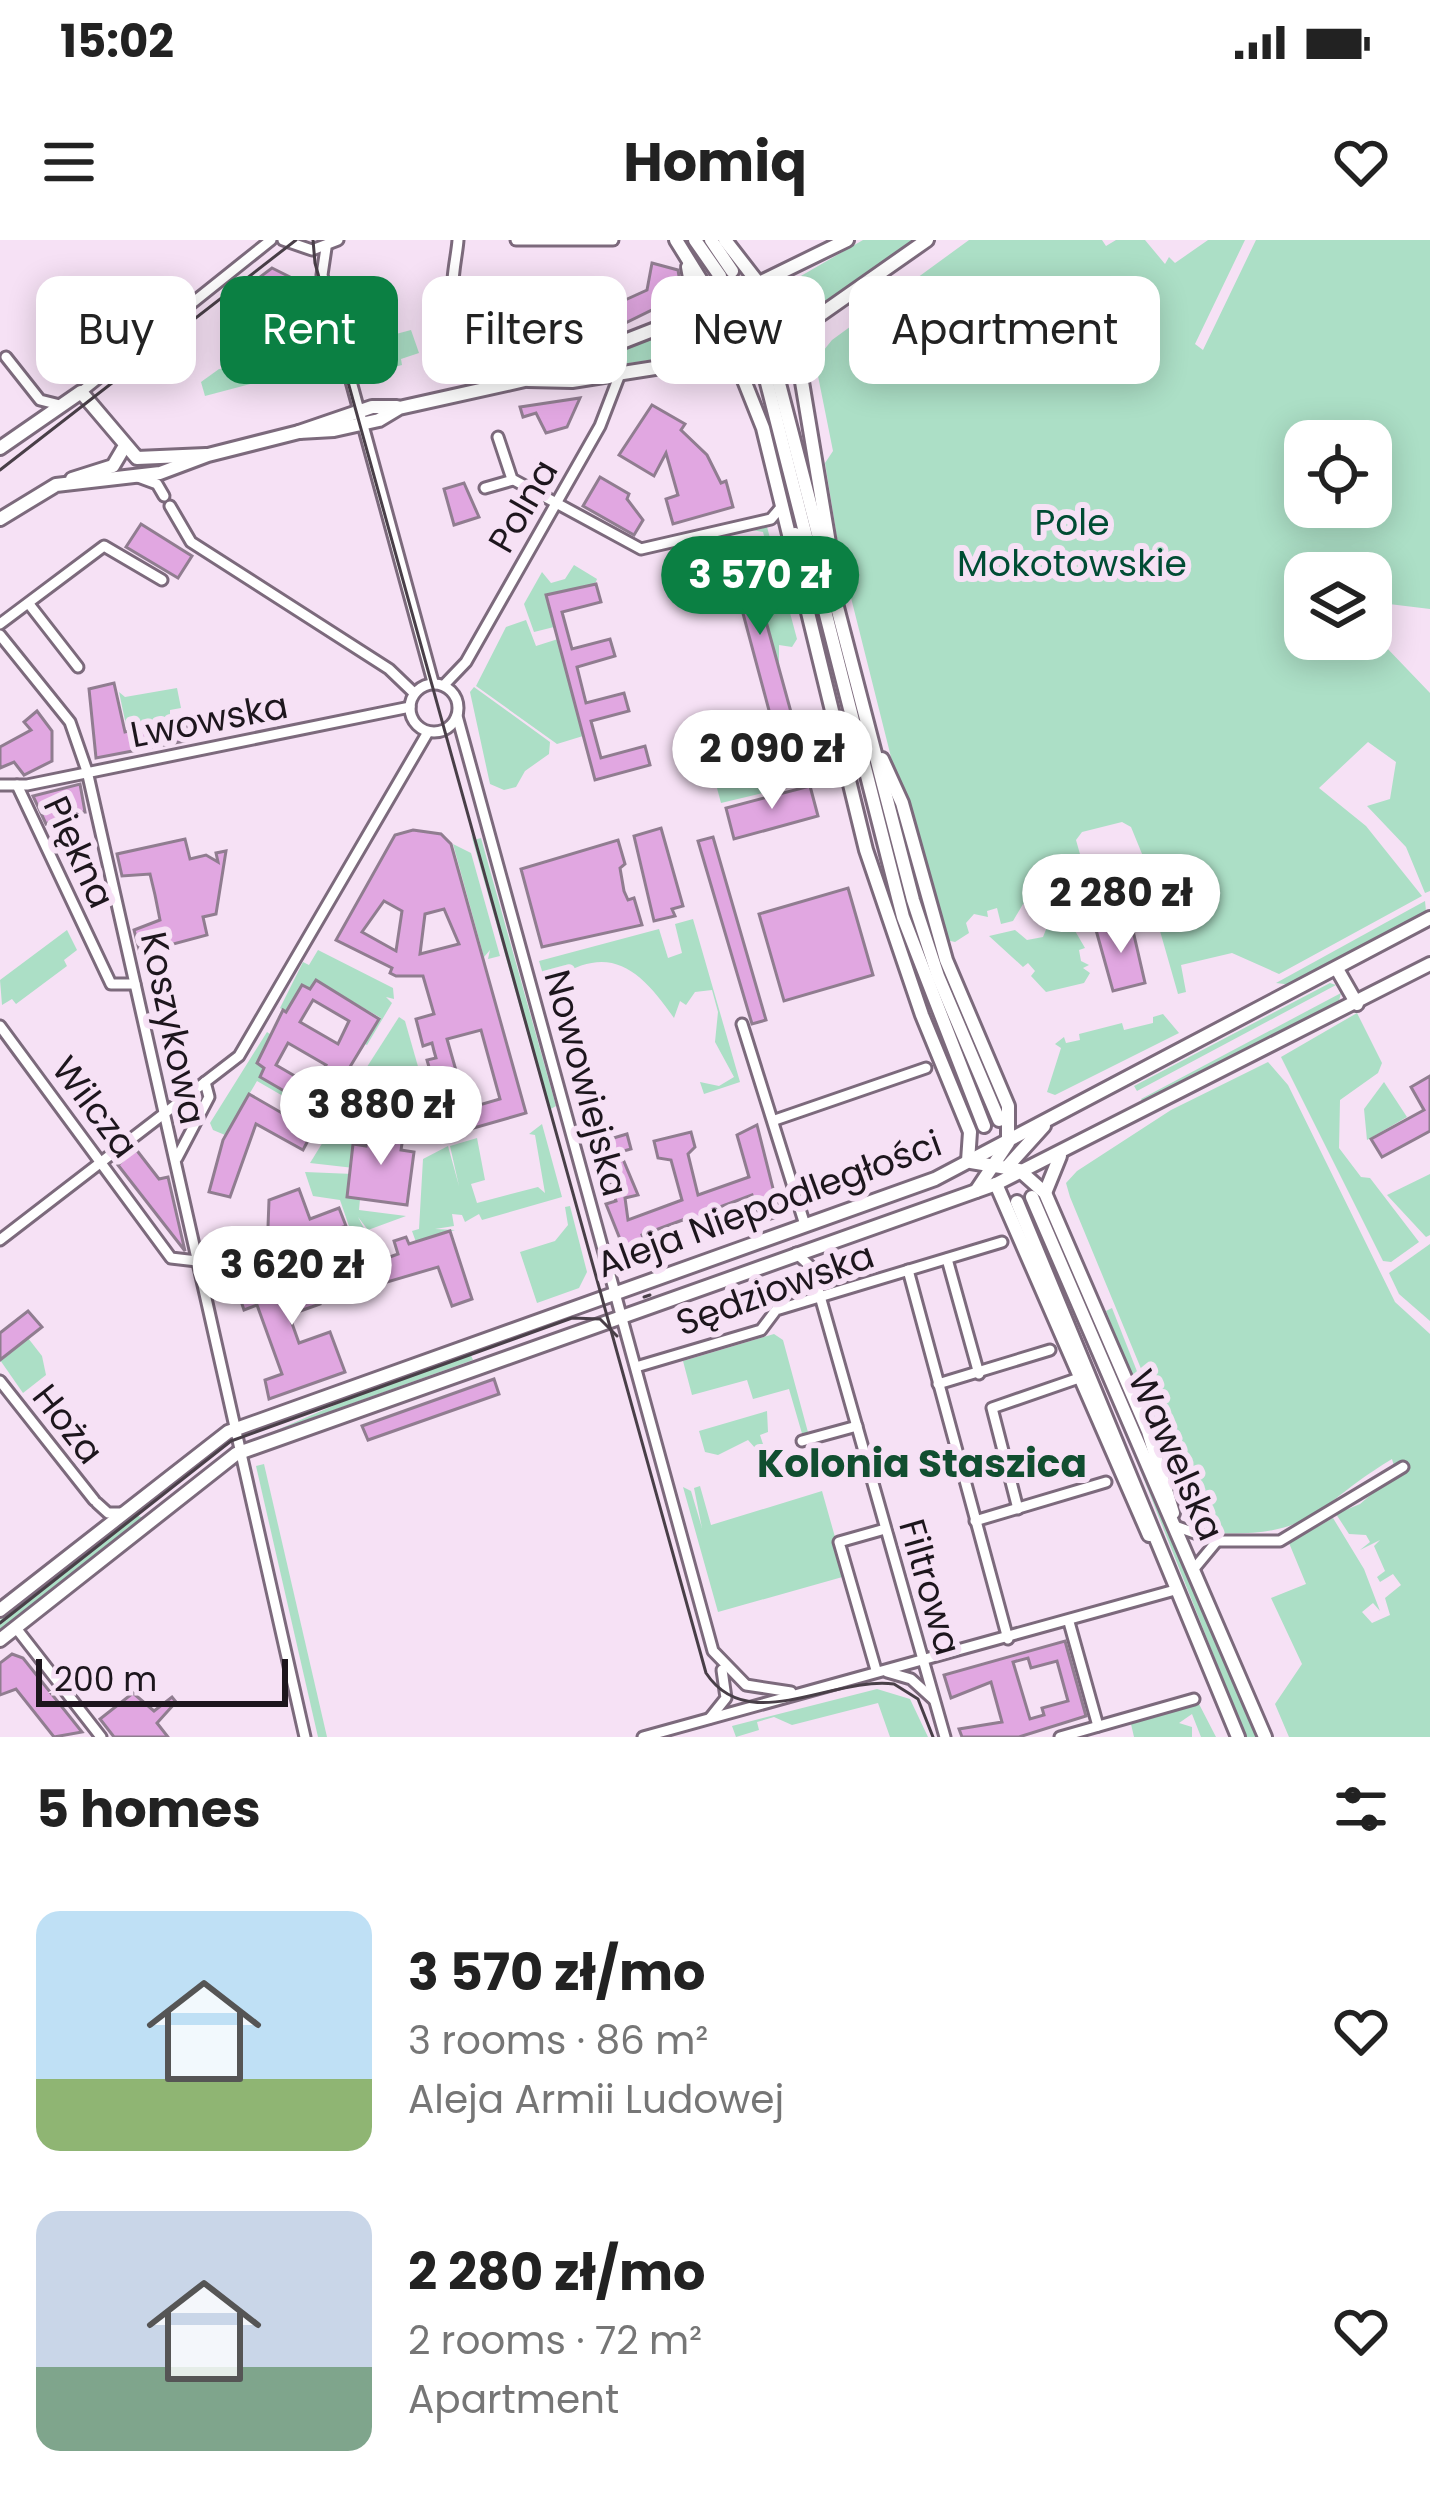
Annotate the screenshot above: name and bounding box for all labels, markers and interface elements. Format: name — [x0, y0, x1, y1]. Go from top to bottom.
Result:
text: 15:02 — [60, 10, 174, 73]
text: Homiq — [623, 124, 807, 200]
icon: menu — [36, 129, 102, 195]
icon: heart — [1328, 129, 1394, 195]
chip: Buy — [36, 276, 196, 384]
chip: Rent — [220, 276, 398, 384]
chip: Filters — [422, 276, 627, 384]
chip: New — [651, 276, 825, 384]
chip: Apartment — [849, 276, 1160, 384]
map controls — [1284, 420, 1392, 660]
button: locate — [1284, 420, 1392, 528]
street label: Polna — [476, 450, 570, 562]
park label: Pole Mokotowskie — [957, 497, 1187, 589]
pin: 3 570 zł — [636, 536, 884, 638]
text: 3 570 zł — [688, 547, 832, 602]
button: layers — [1284, 552, 1392, 660]
street label: Lwowska — [126, 680, 292, 760]
pin: 2 090 zł — [648, 710, 896, 812]
text: 2 090 zł — [699, 721, 845, 776]
street label: Piękna — [31, 788, 127, 916]
pin: 2 280 zł — [997, 854, 1245, 956]
text: 2 280 zł — [1049, 865, 1193, 920]
street label: Koszykowa — [128, 927, 218, 1129]
street label: Nowowiejska — [531, 964, 641, 1202]
street label: Wilcza — [40, 1046, 150, 1168]
pin: 3 880 zł — [257, 1066, 505, 1168]
text: 3 880 zł — [307, 1077, 455, 1132]
street label: Aleja Niepodległości — [589, 1118, 949, 1290]
pin: 3 620 zł — [168, 1226, 416, 1328]
street label: Sędziowska — [669, 1230, 881, 1348]
text: 3 620 zł — [220, 1237, 364, 1292]
street label: Wawelska — [1116, 1362, 1236, 1548]
street label: Hoża — [21, 1373, 115, 1475]
district label: Kolonia Staszica — [757, 1436, 1087, 1491]
street label: Filtrowa — [886, 1513, 974, 1661]
scale bar — [36, 1653, 288, 1706]
text: 200 m — [54, 1656, 157, 1703]
text: 5 homes — [36, 1773, 261, 1845]
icon: filters — [1328, 1776, 1394, 1842]
text: 3 570 zł/mo — [408, 1936, 705, 2008]
icon: home — [132, 1959, 276, 2103]
icon: heart — [1328, 1998, 1394, 2064]
text: 3 rooms · 86 m² — [408, 2013, 708, 2068]
text: Aleja Armii Ludowej — [408, 2072, 784, 2127]
text: 2 280 zł/mo — [408, 2236, 705, 2308]
icon: home — [132, 2259, 276, 2403]
icon: heart — [1328, 2298, 1394, 2364]
text: 2 rooms · 72 m² — [408, 2313, 702, 2368]
text: Apartment — [408, 2372, 619, 2427]

